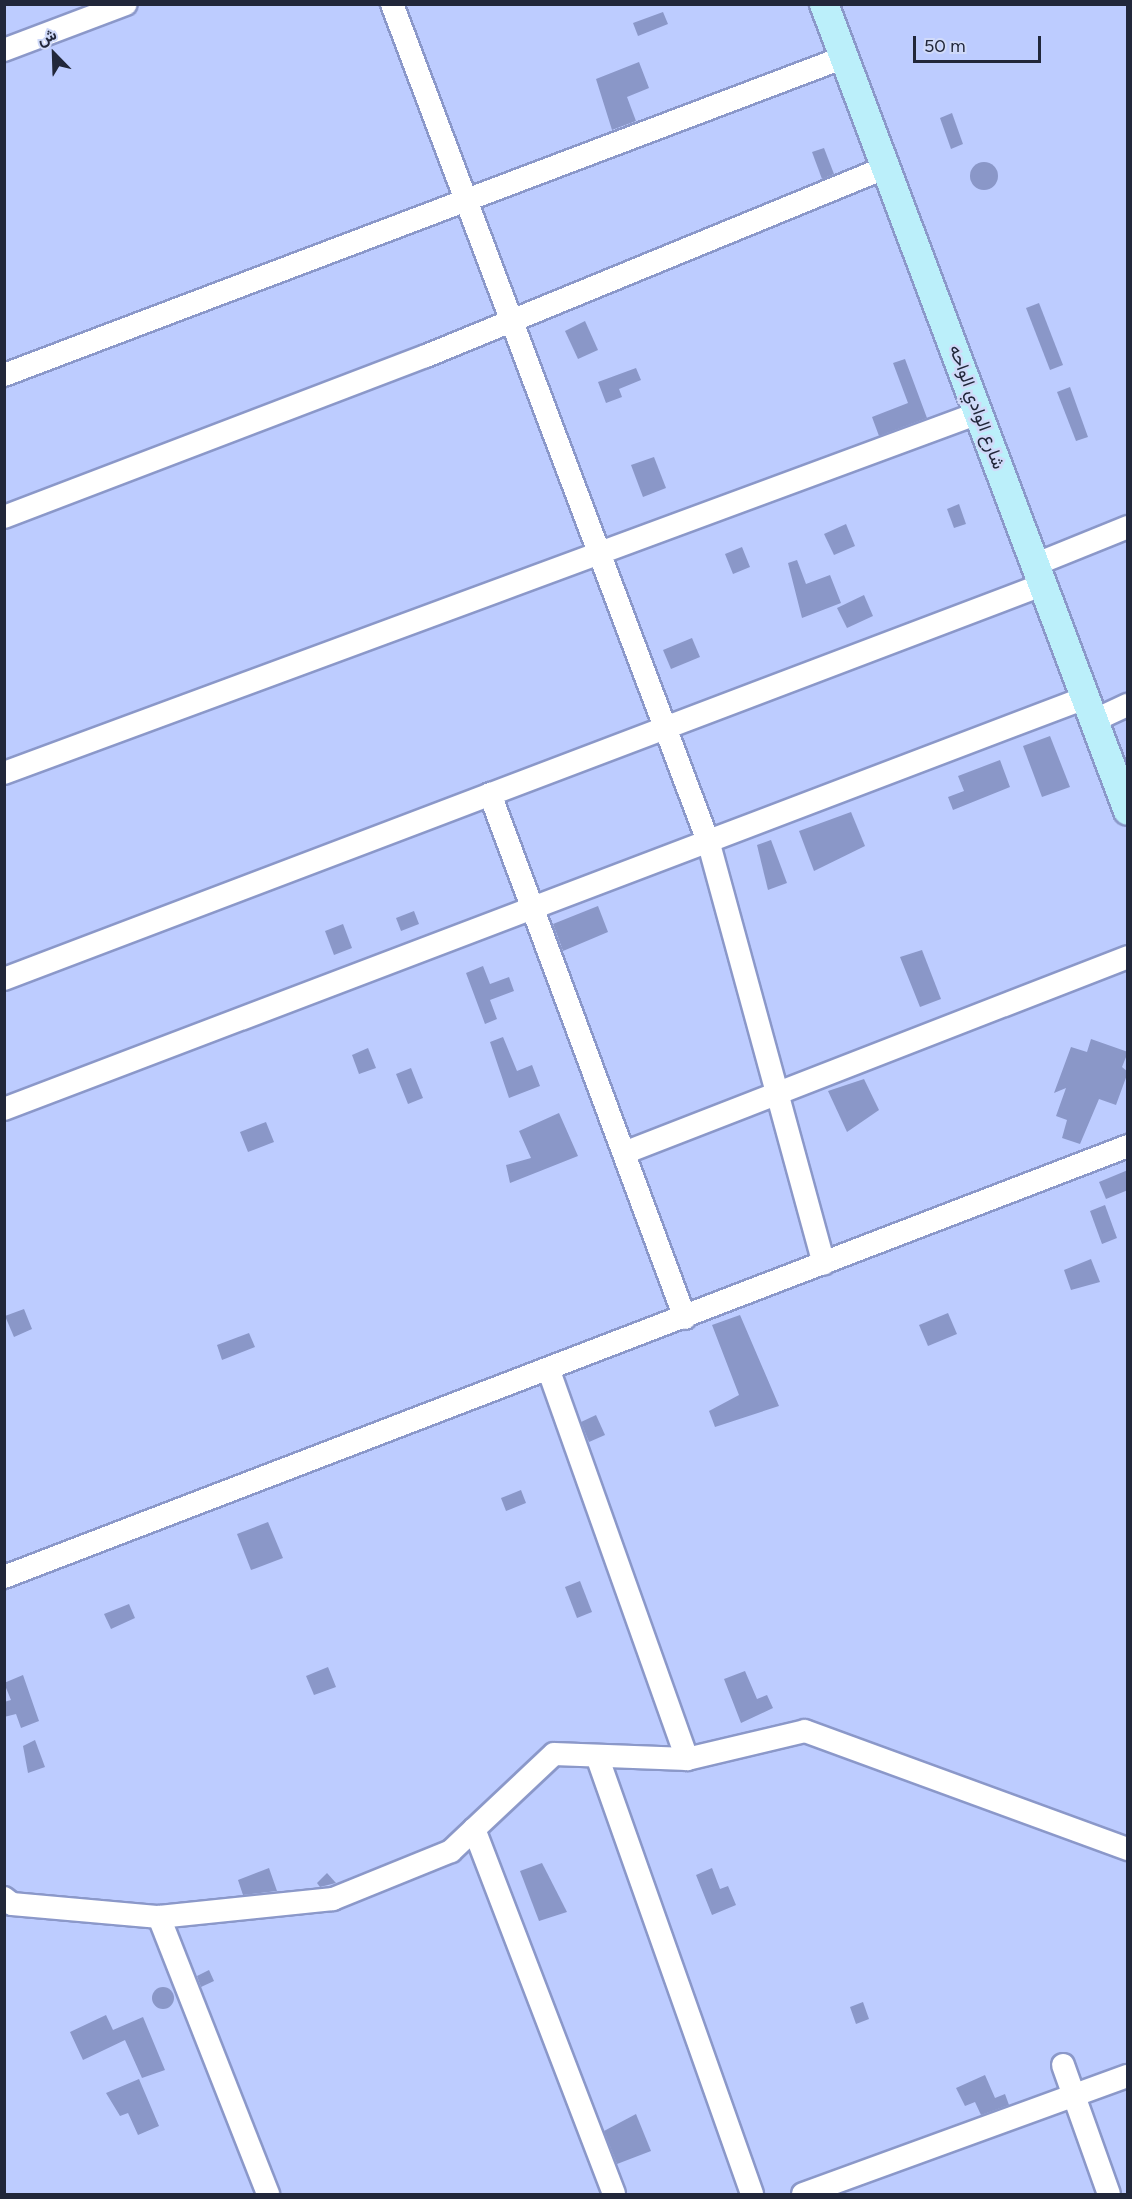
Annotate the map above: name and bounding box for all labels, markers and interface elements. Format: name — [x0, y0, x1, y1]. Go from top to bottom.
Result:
north arrow — [24, 24, 84, 84]
text: ش — [34, 24, 59, 49]
scale bar — [916, 24, 1044, 62]
text: 50 m — [924, 35, 966, 57]
street label: شارع الوادي الواحه — [944, 342, 1010, 472]

